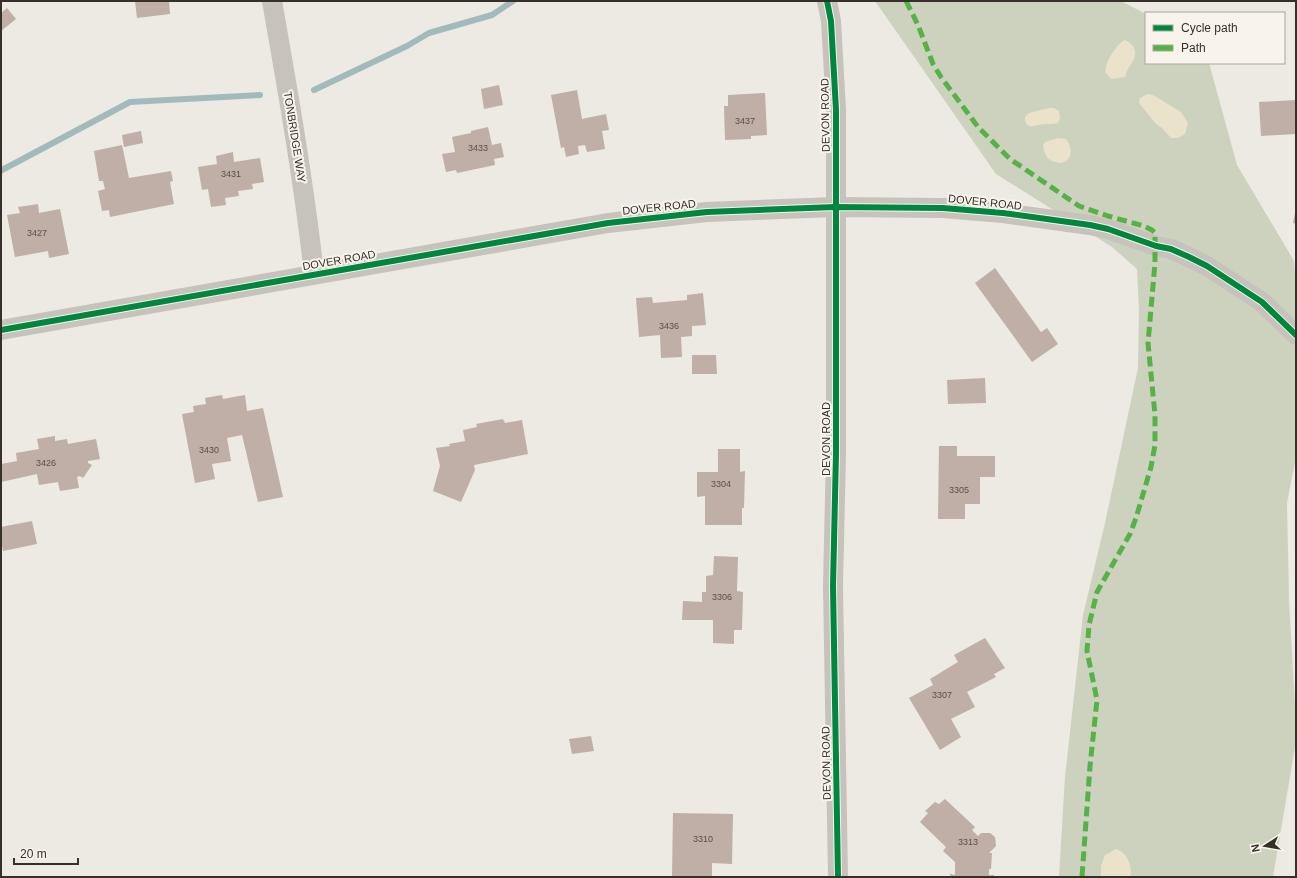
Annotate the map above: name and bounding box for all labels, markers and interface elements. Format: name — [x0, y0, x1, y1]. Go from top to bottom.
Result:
legend — [1145, 12, 1285, 64]
text: Cycle path — [1181, 21, 1238, 35]
text: Path — [1181, 41, 1206, 55]
street label: DEVON ROAD — [818, 78, 832, 152]
street label: TONBRIDGE WAY — [282, 91, 308, 184]
house number: 3437 — [735, 116, 755, 126]
house number: 3433 — [468, 143, 488, 153]
house number: 3431 — [221, 169, 241, 179]
street label: DOVER ROAD — [948, 192, 1022, 212]
street label: DOVER ROAD — [622, 197, 696, 217]
house number: 3427 — [27, 228, 47, 238]
street label: DOVER ROAD — [302, 248, 377, 272]
house number: 3436 — [659, 321, 679, 331]
street label: DEVON ROAD — [820, 402, 832, 476]
house number: 3430 — [199, 445, 219, 455]
house number: 3426 — [36, 458, 56, 468]
house number: 3304 — [711, 479, 731, 489]
house number: 3305 — [949, 485, 969, 495]
house number: 3306 — [712, 592, 732, 602]
house number: 3307 — [932, 690, 952, 700]
street label: DEVON ROAD — [819, 726, 833, 800]
north arrow — [1245, 826, 1285, 866]
house number: 3310 — [693, 834, 713, 844]
house number: 3313 — [958, 837, 978, 847]
scale bar — [14, 840, 78, 866]
text: N — [1249, 843, 1262, 853]
text: 20 m — [20, 847, 47, 861]

